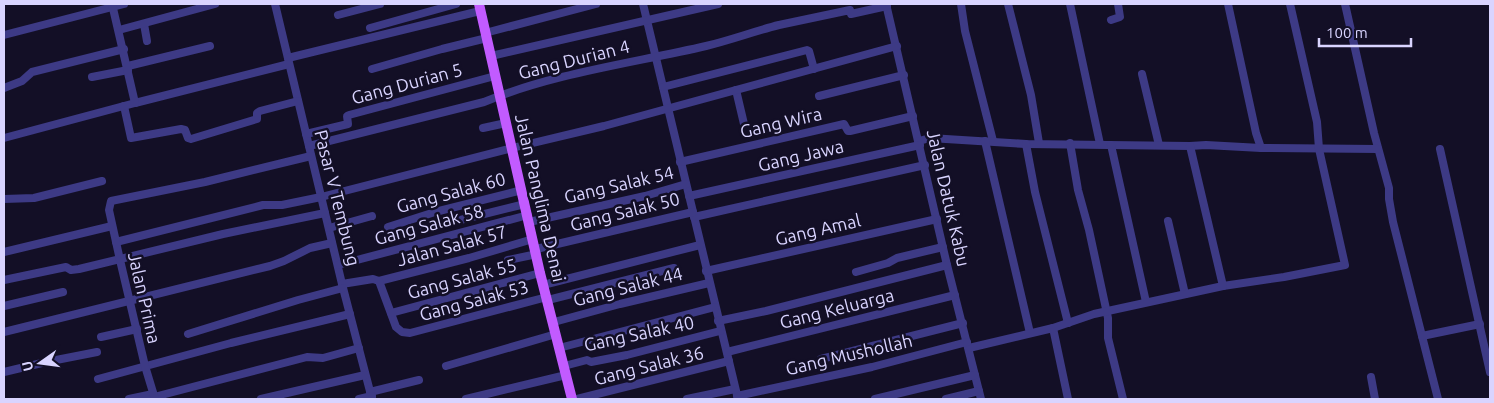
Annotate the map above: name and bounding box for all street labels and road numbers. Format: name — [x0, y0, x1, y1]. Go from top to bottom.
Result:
street label: Gang Durian 4 — [516, 36, 631, 83]
street label: Gang Durian 5 — [349, 59, 464, 107]
street label: Gang Wira — [738, 103, 824, 141]
street label: Jalan Panglima Denai — [512, 112, 570, 284]
street label: Jalan Datuk Kabu — [923, 127, 974, 268]
street label: Pasar V Tembung — [311, 128, 365, 268]
street label: Gang Jawa — [756, 135, 846, 175]
street label: Gang Salak 54 — [562, 162, 676, 206]
street label: Gang Salak 60 — [394, 168, 508, 216]
street label: Gang Salak 50 — [568, 188, 682, 234]
street label: Gang Salak 58 — [372, 200, 486, 248]
street label: Gang Amal — [773, 209, 863, 249]
street label: Jalan Salak 57 — [395, 221, 509, 269]
street label: Jalan Prima — [125, 250, 165, 345]
street label: Gang Salak 55 — [405, 254, 519, 302]
street label: Gang Salak 44 — [571, 263, 685, 309]
street label: Gang Salak 53 — [417, 276, 531, 324]
street label: Gang Keluarga — [777, 284, 896, 332]
street label: Gang Salak 40 — [582, 312, 696, 354]
street label: Gang Mushollah — [783, 330, 914, 378]
street label: Gang Salak 36 — [592, 342, 706, 388]

